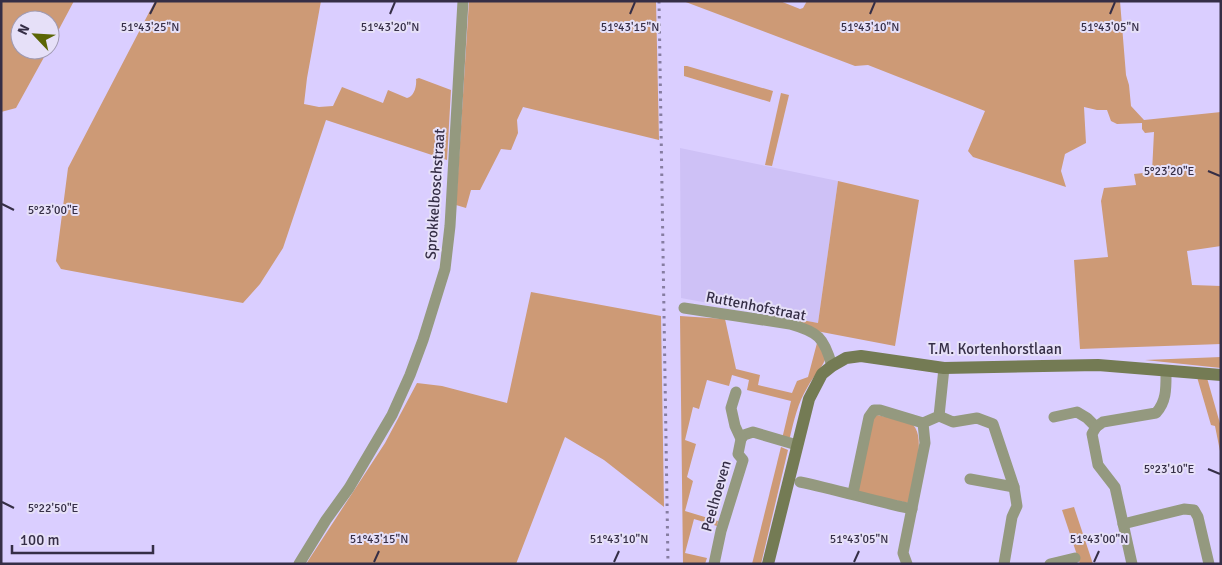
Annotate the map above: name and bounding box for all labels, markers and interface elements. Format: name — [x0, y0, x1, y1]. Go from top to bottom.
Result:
north arrow — [10, 10, 60, 60]
text: 51°43'25"N — [121, 20, 179, 35]
text: 51°43'20"N — [361, 20, 419, 35]
text: 51°43'15"N — [601, 20, 659, 35]
text: 51°43'10"N — [841, 20, 899, 35]
text: 51°43'05"N — [1081, 20, 1139, 35]
text: N — [14, 22, 33, 38]
street label: Sprokkelboschstraat — [421, 128, 449, 260]
text: 5°23'20"E — [1144, 164, 1195, 179]
text: 5°23'00"E — [28, 203, 79, 218]
street label: Ruttenhofstraat — [705, 287, 807, 325]
street label: T.M. Kortenhorstlaan — [928, 340, 1062, 358]
street label: Peelhoeven — [697, 458, 735, 534]
text: 5°23'10"E — [1144, 462, 1195, 477]
text: 5°22'50"E — [28, 501, 79, 516]
scale bar — [12, 522, 154, 554]
text: 100 m — [20, 531, 60, 549]
text: 51°43'15"N — [350, 532, 408, 547]
text: 51°43'10"N — [590, 532, 648, 547]
text: 51°43'05"N — [830, 532, 888, 547]
text: 51°43'00"N — [1070, 532, 1128, 547]

